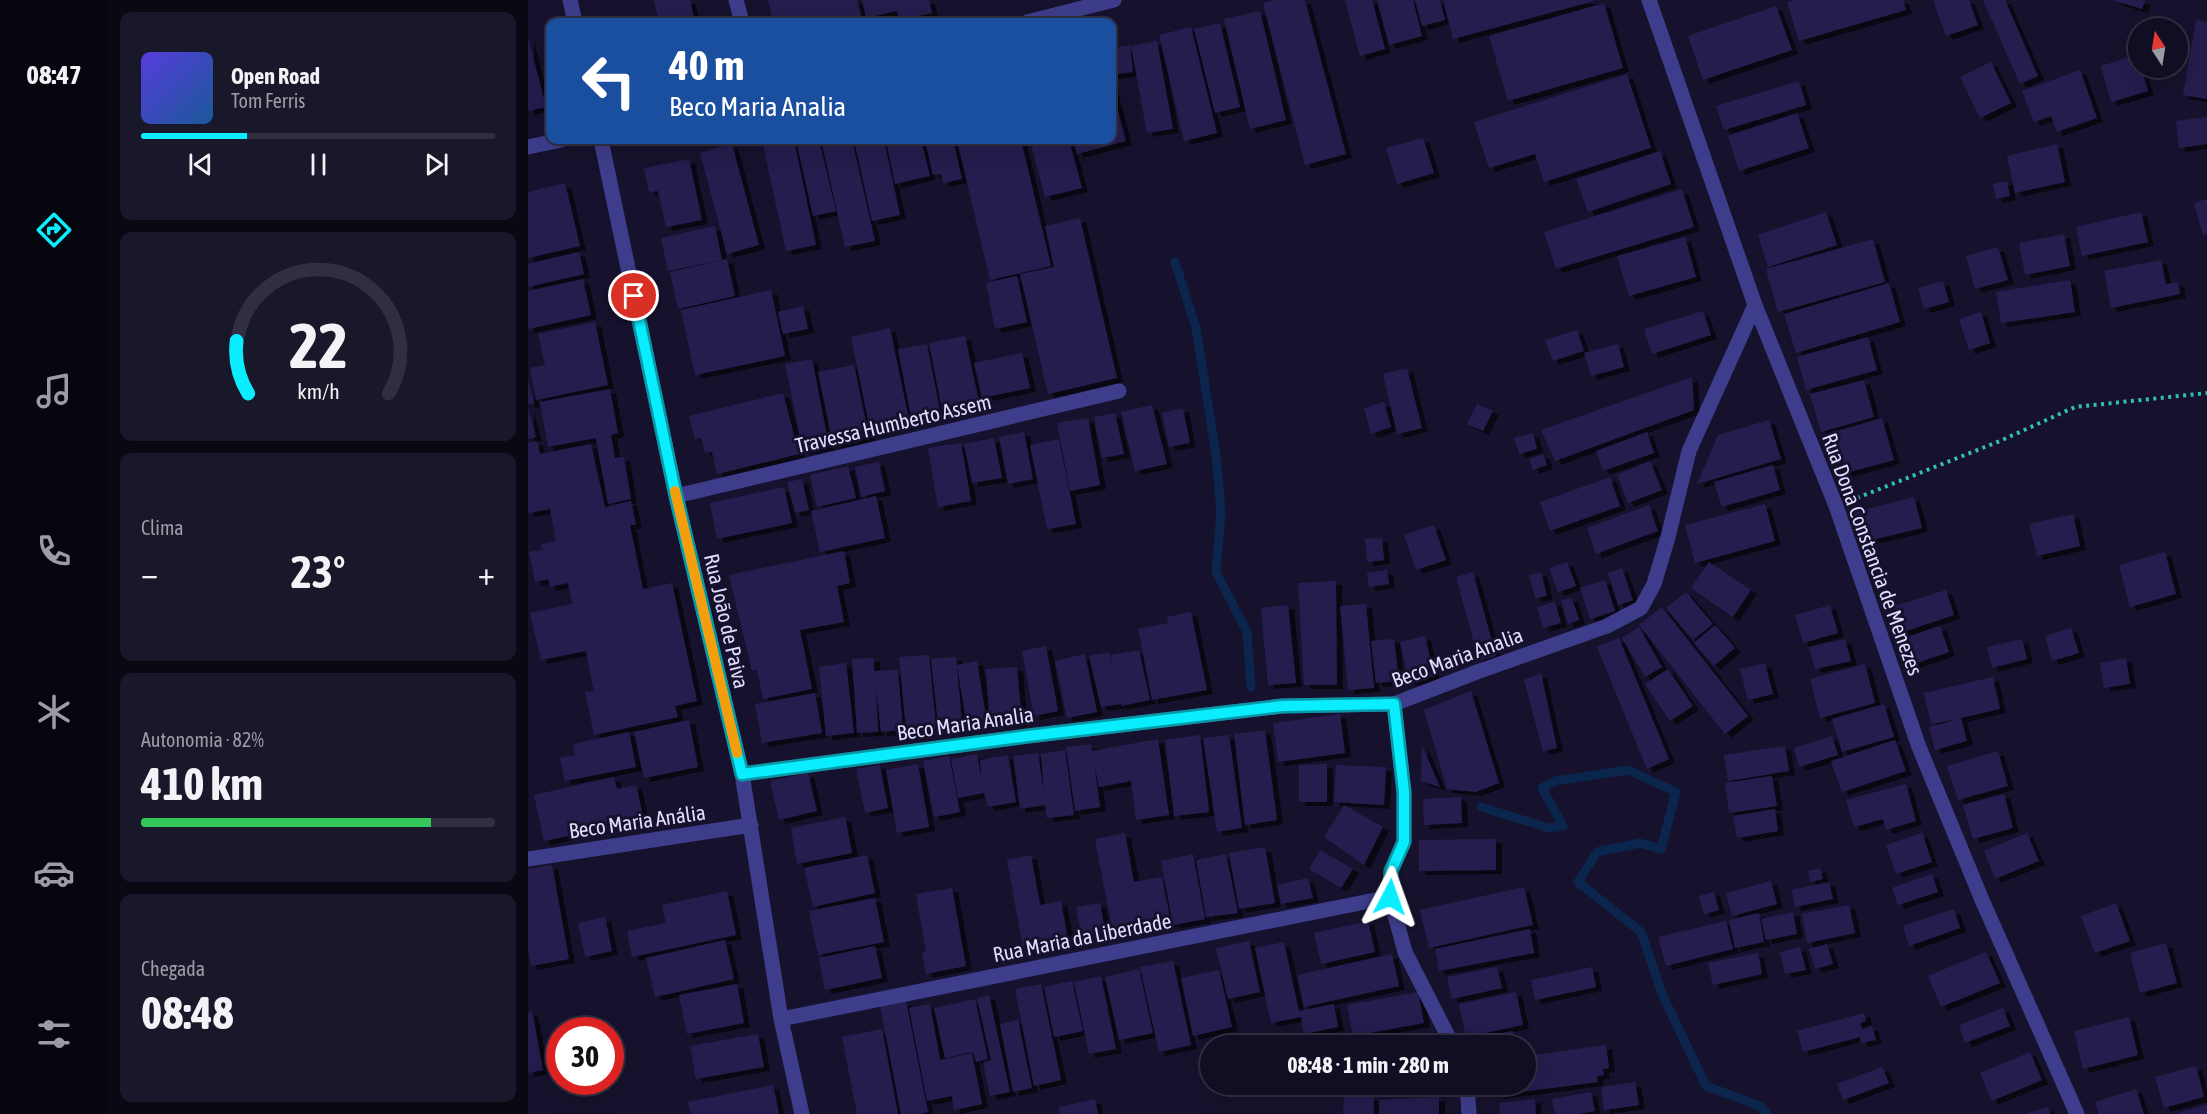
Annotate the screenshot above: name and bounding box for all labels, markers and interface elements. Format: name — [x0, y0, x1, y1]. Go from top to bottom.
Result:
north arrow — [2128, 18, 2188, 78]
map controls — [2128, 18, 2188, 78]
text: 40 m — [669, 41, 744, 89]
icon: left — [570, 42, 648, 120]
text: 08:47 — [26, 59, 82, 90]
text: Open Road — [231, 63, 320, 89]
text: Tom Ferris — [231, 89, 305, 112]
text: Beco Maria Analia — [669, 91, 846, 122]
icon: previous — [184, 148, 217, 181]
icon: pause — [302, 148, 335, 181]
icon: next — [420, 148, 453, 181]
icon: directions — [33, 209, 75, 251]
pin — [608, 270, 659, 321]
icon: arrive — [617, 279, 650, 312]
text: 22 — [289, 310, 347, 381]
icon: music — [33, 370, 75, 412]
text: km/h — [297, 379, 339, 404]
street label: Travessa Humberto Assem — [793, 389, 993, 457]
street label: Rua Dona Constancia de Menezes — [1818, 430, 1928, 678]
text: Clima — [141, 516, 184, 539]
icon: phone — [33, 530, 75, 572]
text: 23° — [291, 546, 345, 598]
street label: Rua João de Paiva — [700, 551, 754, 691]
text: − — [141, 554, 158, 592]
text: + — [478, 554, 495, 592]
street label: Beco Maria Analia — [1388, 622, 1526, 692]
icon: climate — [33, 691, 75, 733]
street label: Beco Maria Analia — [895, 702, 1035, 744]
text: Autonomia · 82% — [141, 728, 264, 751]
text: 410 km — [141, 758, 263, 810]
street label: Beco Maria Anália — [567, 800, 707, 842]
icon: car — [33, 852, 75, 894]
position arrow — [1358, 865, 1422, 929]
street label: Rua Maria da Liberdade — [991, 908, 1173, 966]
text: Chegada — [141, 957, 205, 980]
text: 08:48 — [141, 987, 234, 1039]
icon: filters — [33, 1013, 75, 1055]
speed limit sign: 30 — [546, 1017, 624, 1095]
text: 08:48 · 1 min · 280 m — [1287, 1052, 1449, 1078]

